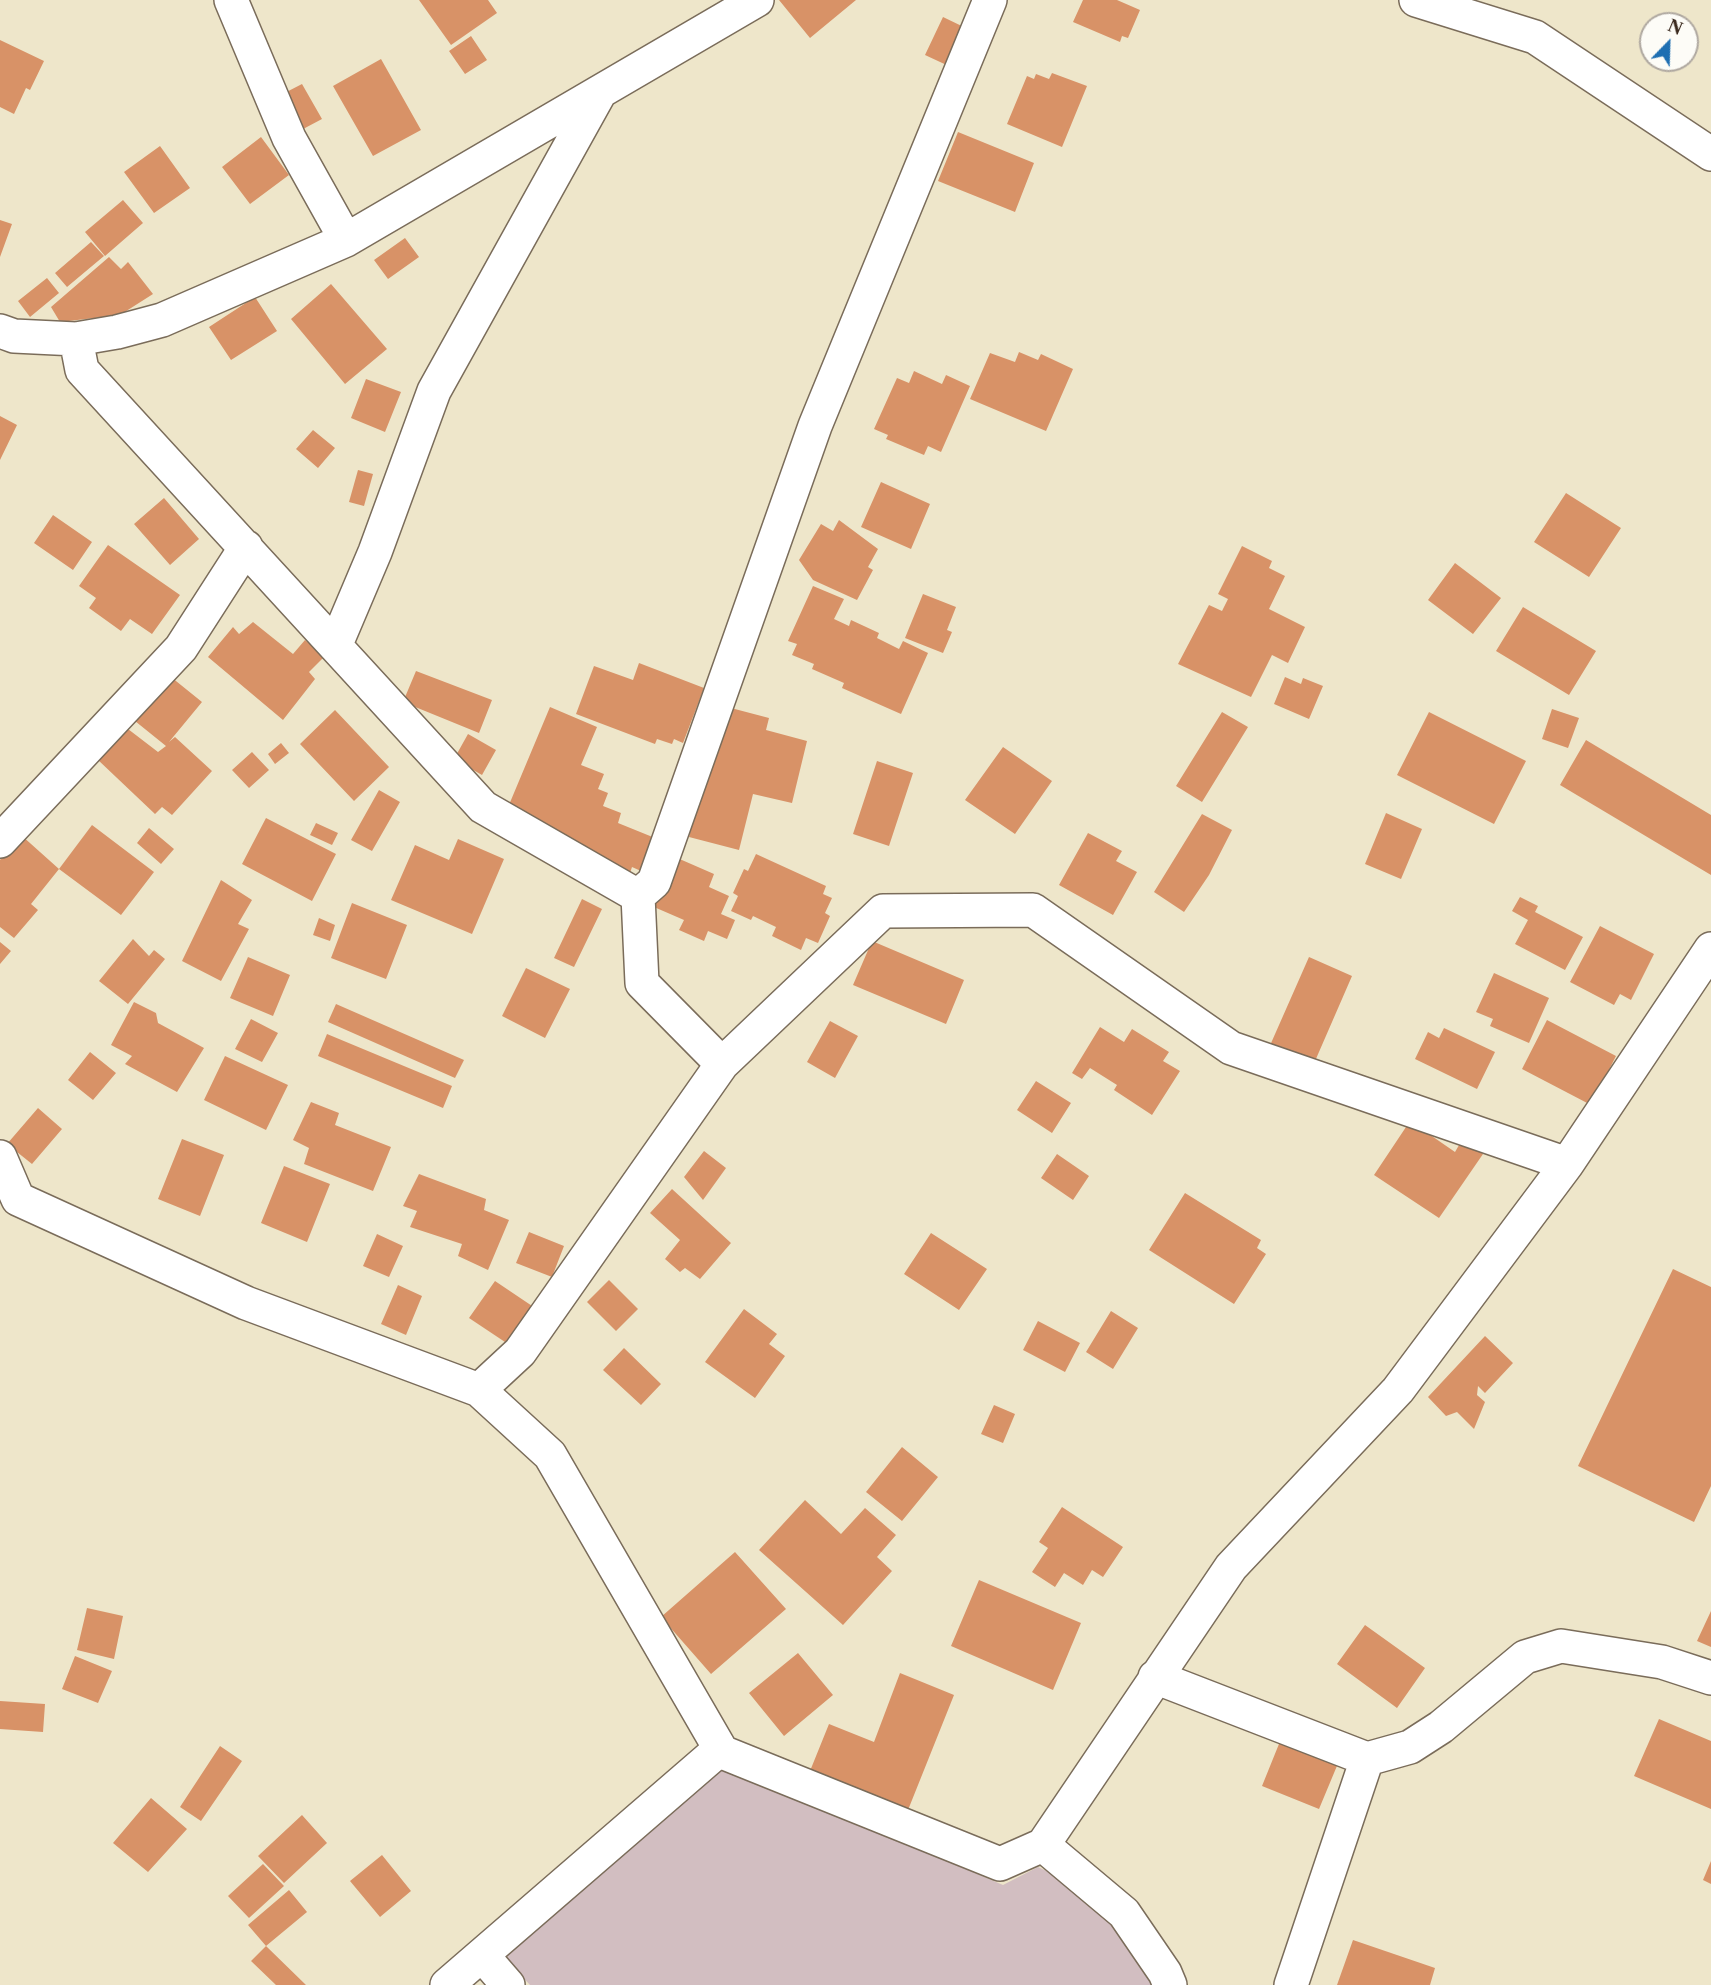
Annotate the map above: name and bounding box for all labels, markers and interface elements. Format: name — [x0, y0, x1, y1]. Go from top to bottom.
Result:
north arrow — [1639, 12, 1699, 72]
text: N — [1665, 15, 1686, 39]

